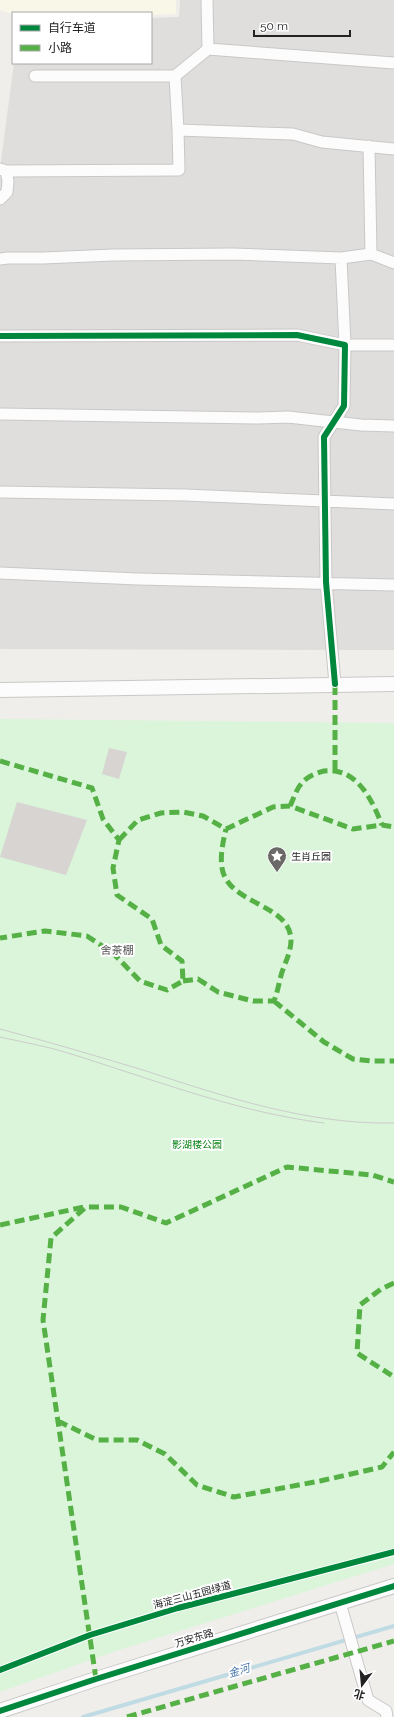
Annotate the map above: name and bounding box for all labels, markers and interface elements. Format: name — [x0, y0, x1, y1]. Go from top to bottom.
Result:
legend — [12, 12, 152, 64]
scale bar — [254, 12, 350, 38]
text: 50 m — [260, 19, 288, 33]
text: 自行车道 — [48, 21, 96, 35]
text: 小路 — [48, 41, 72, 55]
place icon: 生肖丘园 — [266, 845, 288, 873]
place label: 生肖丘园 — [291, 851, 331, 862]
district label: 舍茶棚 — [101, 944, 134, 957]
park label: 影湖楼公园 — [172, 1139, 222, 1150]
street label: 海淀三山五园绿道 — [152, 1579, 232, 1611]
street label: 万安东路 — [173, 1627, 215, 1649]
water label: 金河 — [227, 1661, 253, 1680]
north arrow — [342, 1665, 382, 1705]
text: 北 — [352, 1686, 366, 1702]

